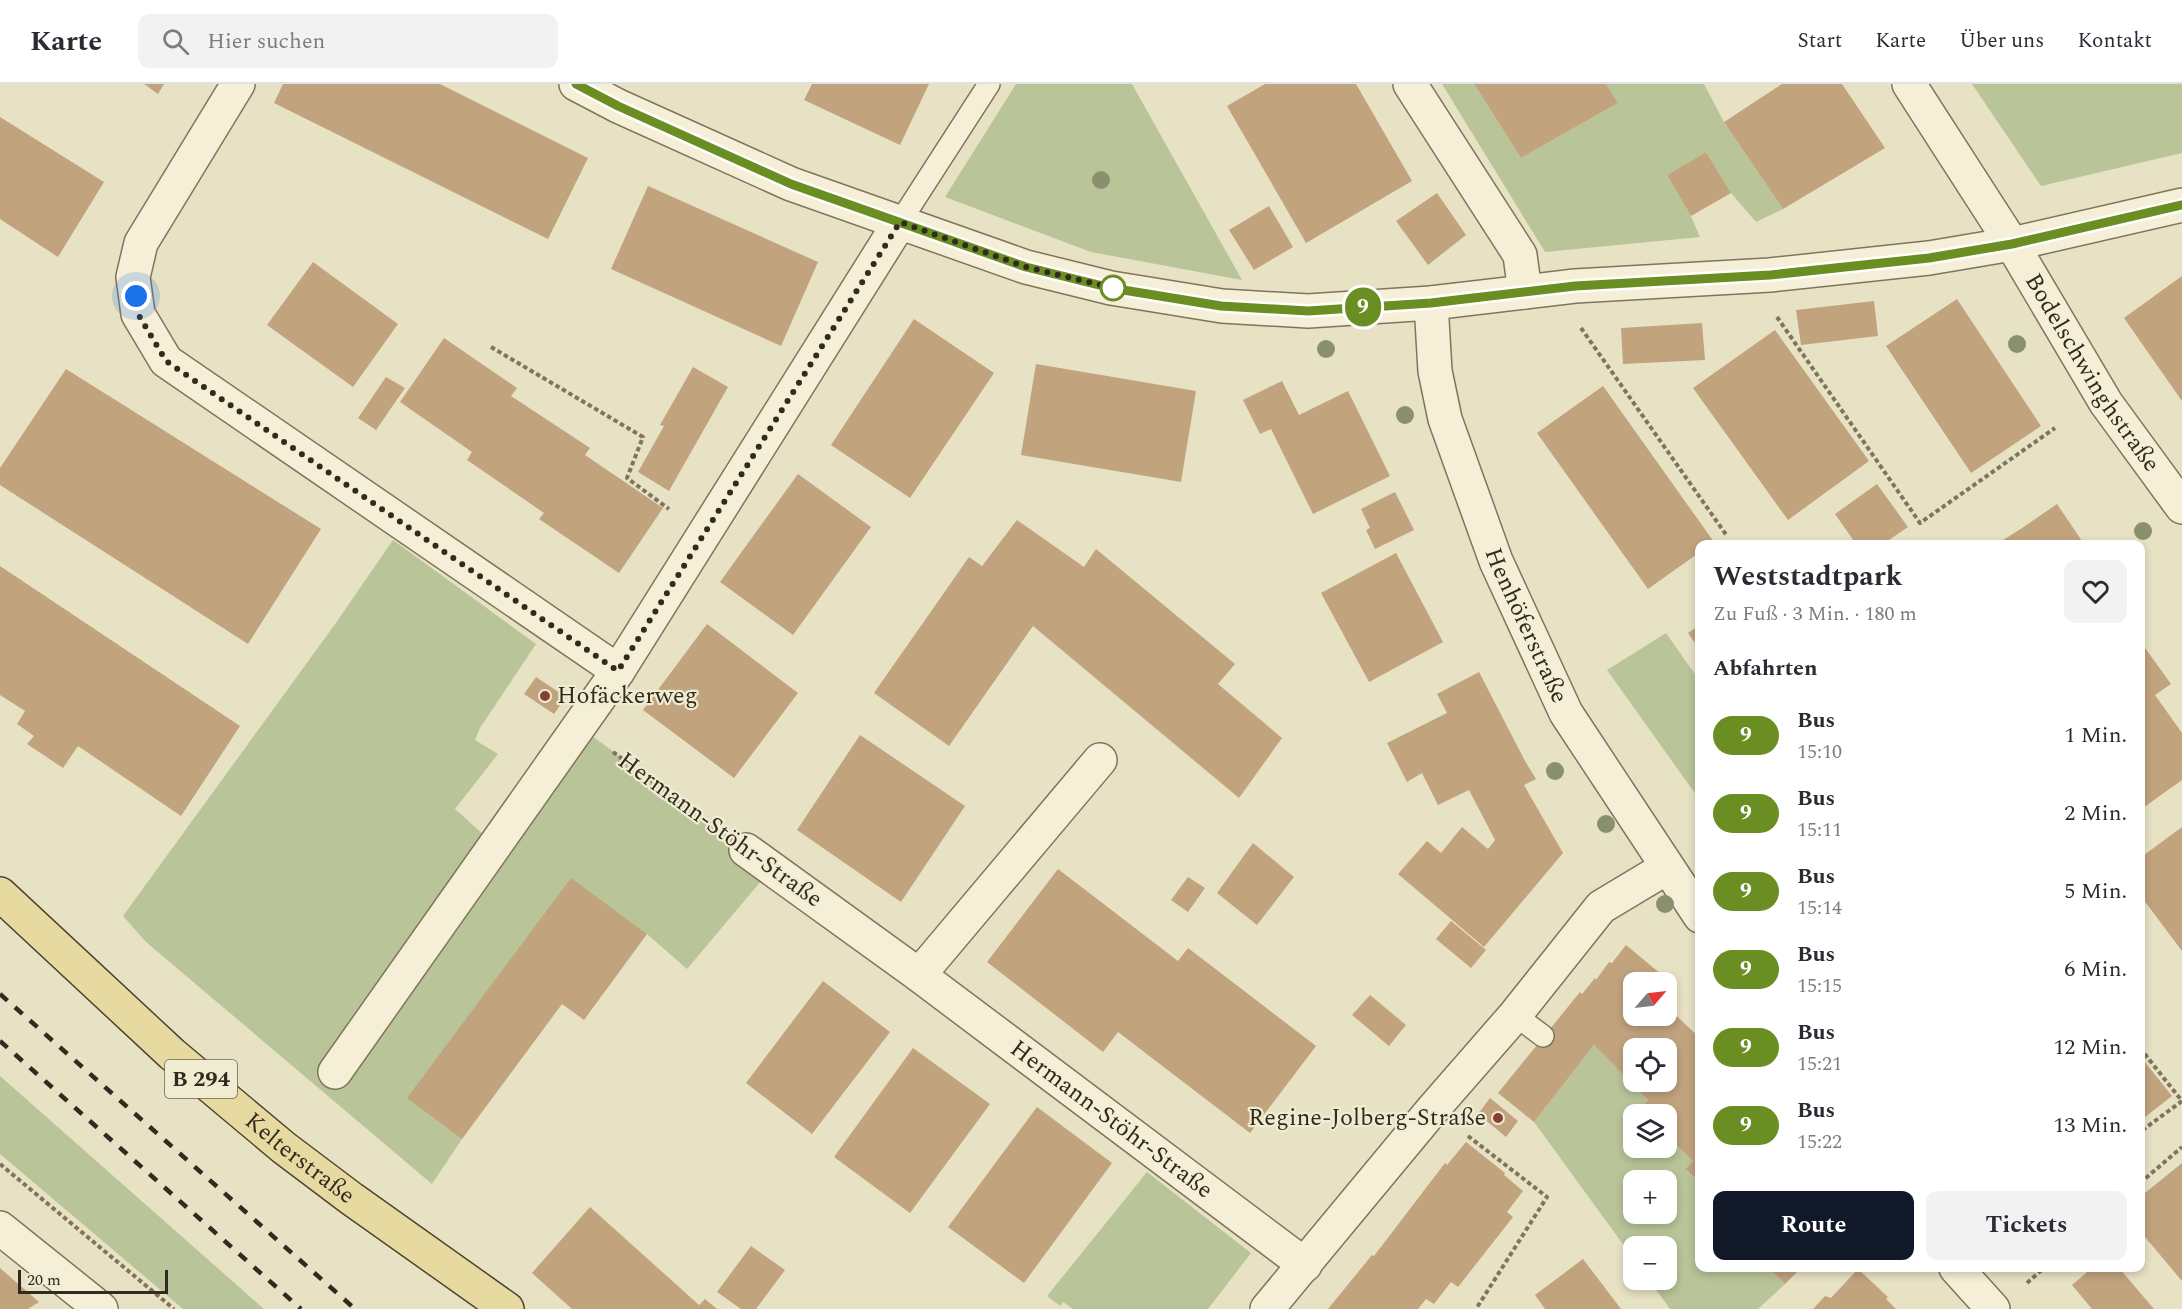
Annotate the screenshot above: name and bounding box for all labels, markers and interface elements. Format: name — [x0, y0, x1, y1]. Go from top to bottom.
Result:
search box — [138, 14, 558, 68]
text: Karte — [30, 20, 102, 63]
icon: search — [159, 25, 192, 58]
text: Hier suchen — [207, 25, 325, 58]
text: Start — [1797, 25, 1842, 57]
text: Karte — [1875, 25, 1926, 57]
text: Über uns — [1959, 25, 2044, 57]
text: Kontakt — [2077, 25, 2152, 57]
street label: Bodelschwinghstraße — [2015, 267, 2169, 480]
unlabelled marker — [1100, 275, 1126, 301]
your location — [121, 281, 151, 311]
line badge: 9 — [1344, 288, 1382, 326]
text: 9 — [1357, 291, 1369, 323]
street label: Henhöferstraße — [1475, 543, 1577, 709]
text: Weststadtpark — [1713, 555, 1902, 598]
button: heart — [2064, 560, 2127, 623]
text: Zu Fuß · 3 Min. · 180 m — [1713, 599, 1917, 629]
text: Abfahrten — [1713, 652, 1818, 685]
place label: Hofäckerweg — [557, 678, 698, 714]
marker: Hofäckerweg — [538, 689, 552, 703]
text: Bus — [1797, 704, 1835, 737]
text: 9 — [1740, 719, 1752, 751]
text: 1 Min. — [2064, 719, 2127, 752]
text: 15:10 — [1797, 737, 1842, 767]
street label: Hermann-Stöhr-Straße — [610, 743, 830, 917]
text: Bus — [1797, 782, 1835, 815]
text: 9 — [1740, 797, 1752, 829]
text: 2 Min. — [2064, 797, 2127, 830]
text: 15:11 — [1797, 815, 1842, 845]
text: Bus — [1797, 860, 1835, 893]
text: 9 — [1740, 875, 1752, 907]
text: 5 Min. — [2064, 875, 2127, 908]
text: 15:14 — [1797, 893, 1842, 923]
text: Bus — [1797, 938, 1835, 971]
text: 9 — [1740, 953, 1752, 985]
text: 6 Min. — [2064, 953, 2127, 986]
text: 15:15 — [1797, 971, 1842, 1001]
north arrow — [1623, 972, 1677, 1026]
map controls — [1623, 972, 1677, 1290]
text: Bus — [1797, 1016, 1835, 1049]
street label: Hermann-Stöhr-Straße — [1002, 1031, 1220, 1208]
text: 9 — [1740, 1031, 1752, 1063]
text: 12 Min. — [2053, 1031, 2127, 1064]
button: locate — [1623, 1038, 1677, 1092]
text: 15:21 — [1797, 1049, 1842, 1079]
road number: B 294 — [165, 1060, 237, 1098]
text: Bus — [1797, 1094, 1835, 1127]
place label: Regine-Jolberg-Straße — [1248, 1100, 1486, 1136]
street label: Kelterstraße — [237, 1104, 363, 1213]
button: layers — [1623, 1104, 1677, 1158]
text: 9 — [1740, 1109, 1752, 1141]
text: 13 Min. — [2053, 1109, 2127, 1142]
marker: Regine-Jolberg-Straße — [1491, 1111, 1505, 1125]
text: 15:22 — [1797, 1127, 1842, 1157]
button: + — [1623, 1170, 1677, 1224]
button: Route — [1713, 1191, 1914, 1260]
button: Tickets — [1926, 1191, 2127, 1260]
button: − — [1623, 1236, 1677, 1290]
scale bar — [18, 1267, 168, 1294]
text: 20 m — [27, 1268, 61, 1292]

